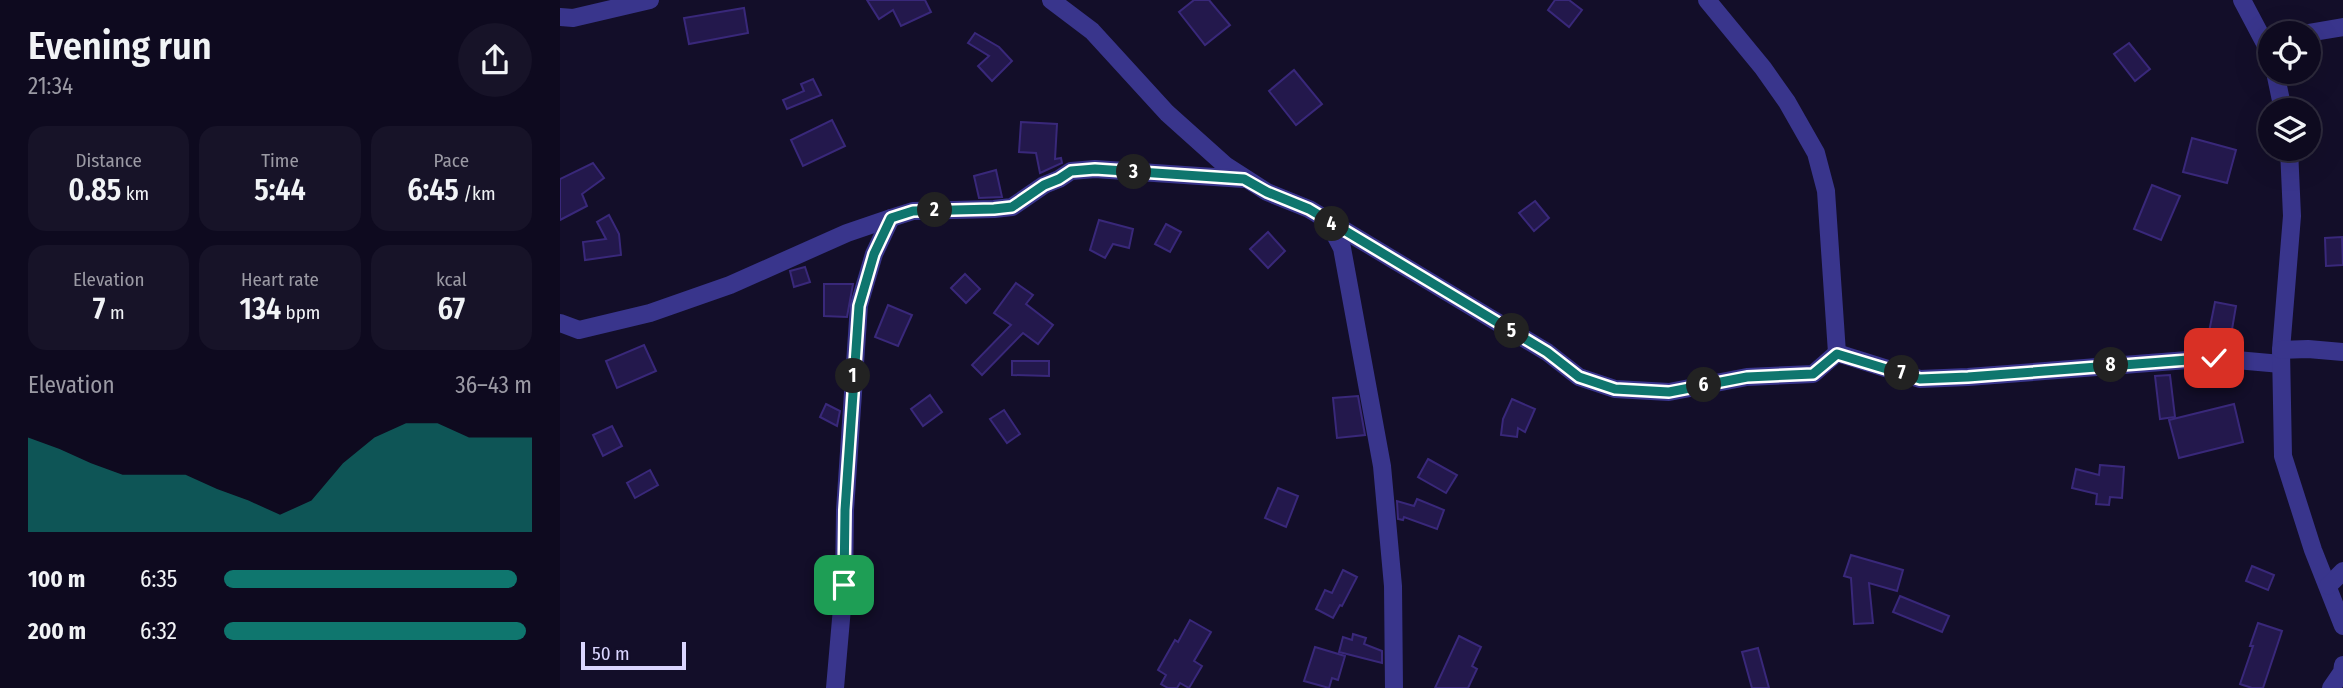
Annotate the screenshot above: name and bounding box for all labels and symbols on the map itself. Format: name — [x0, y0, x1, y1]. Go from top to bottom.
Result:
pin: 3 — [1116, 154, 1152, 190]
pin: 2 — [918, 192, 952, 228]
pin: 4 — [1314, 206, 1350, 242]
pin: 5 — [1494, 314, 1530, 348]
pin — [2184, 328, 2244, 388]
pin: 8 — [2094, 348, 2128, 382]
pin: 7 — [1884, 356, 1920, 390]
pin: 1 — [836, 358, 870, 394]
pin: 6 — [1686, 368, 1722, 402]
pin — [814, 555, 874, 615]
scale bar — [581, 639, 686, 671]

